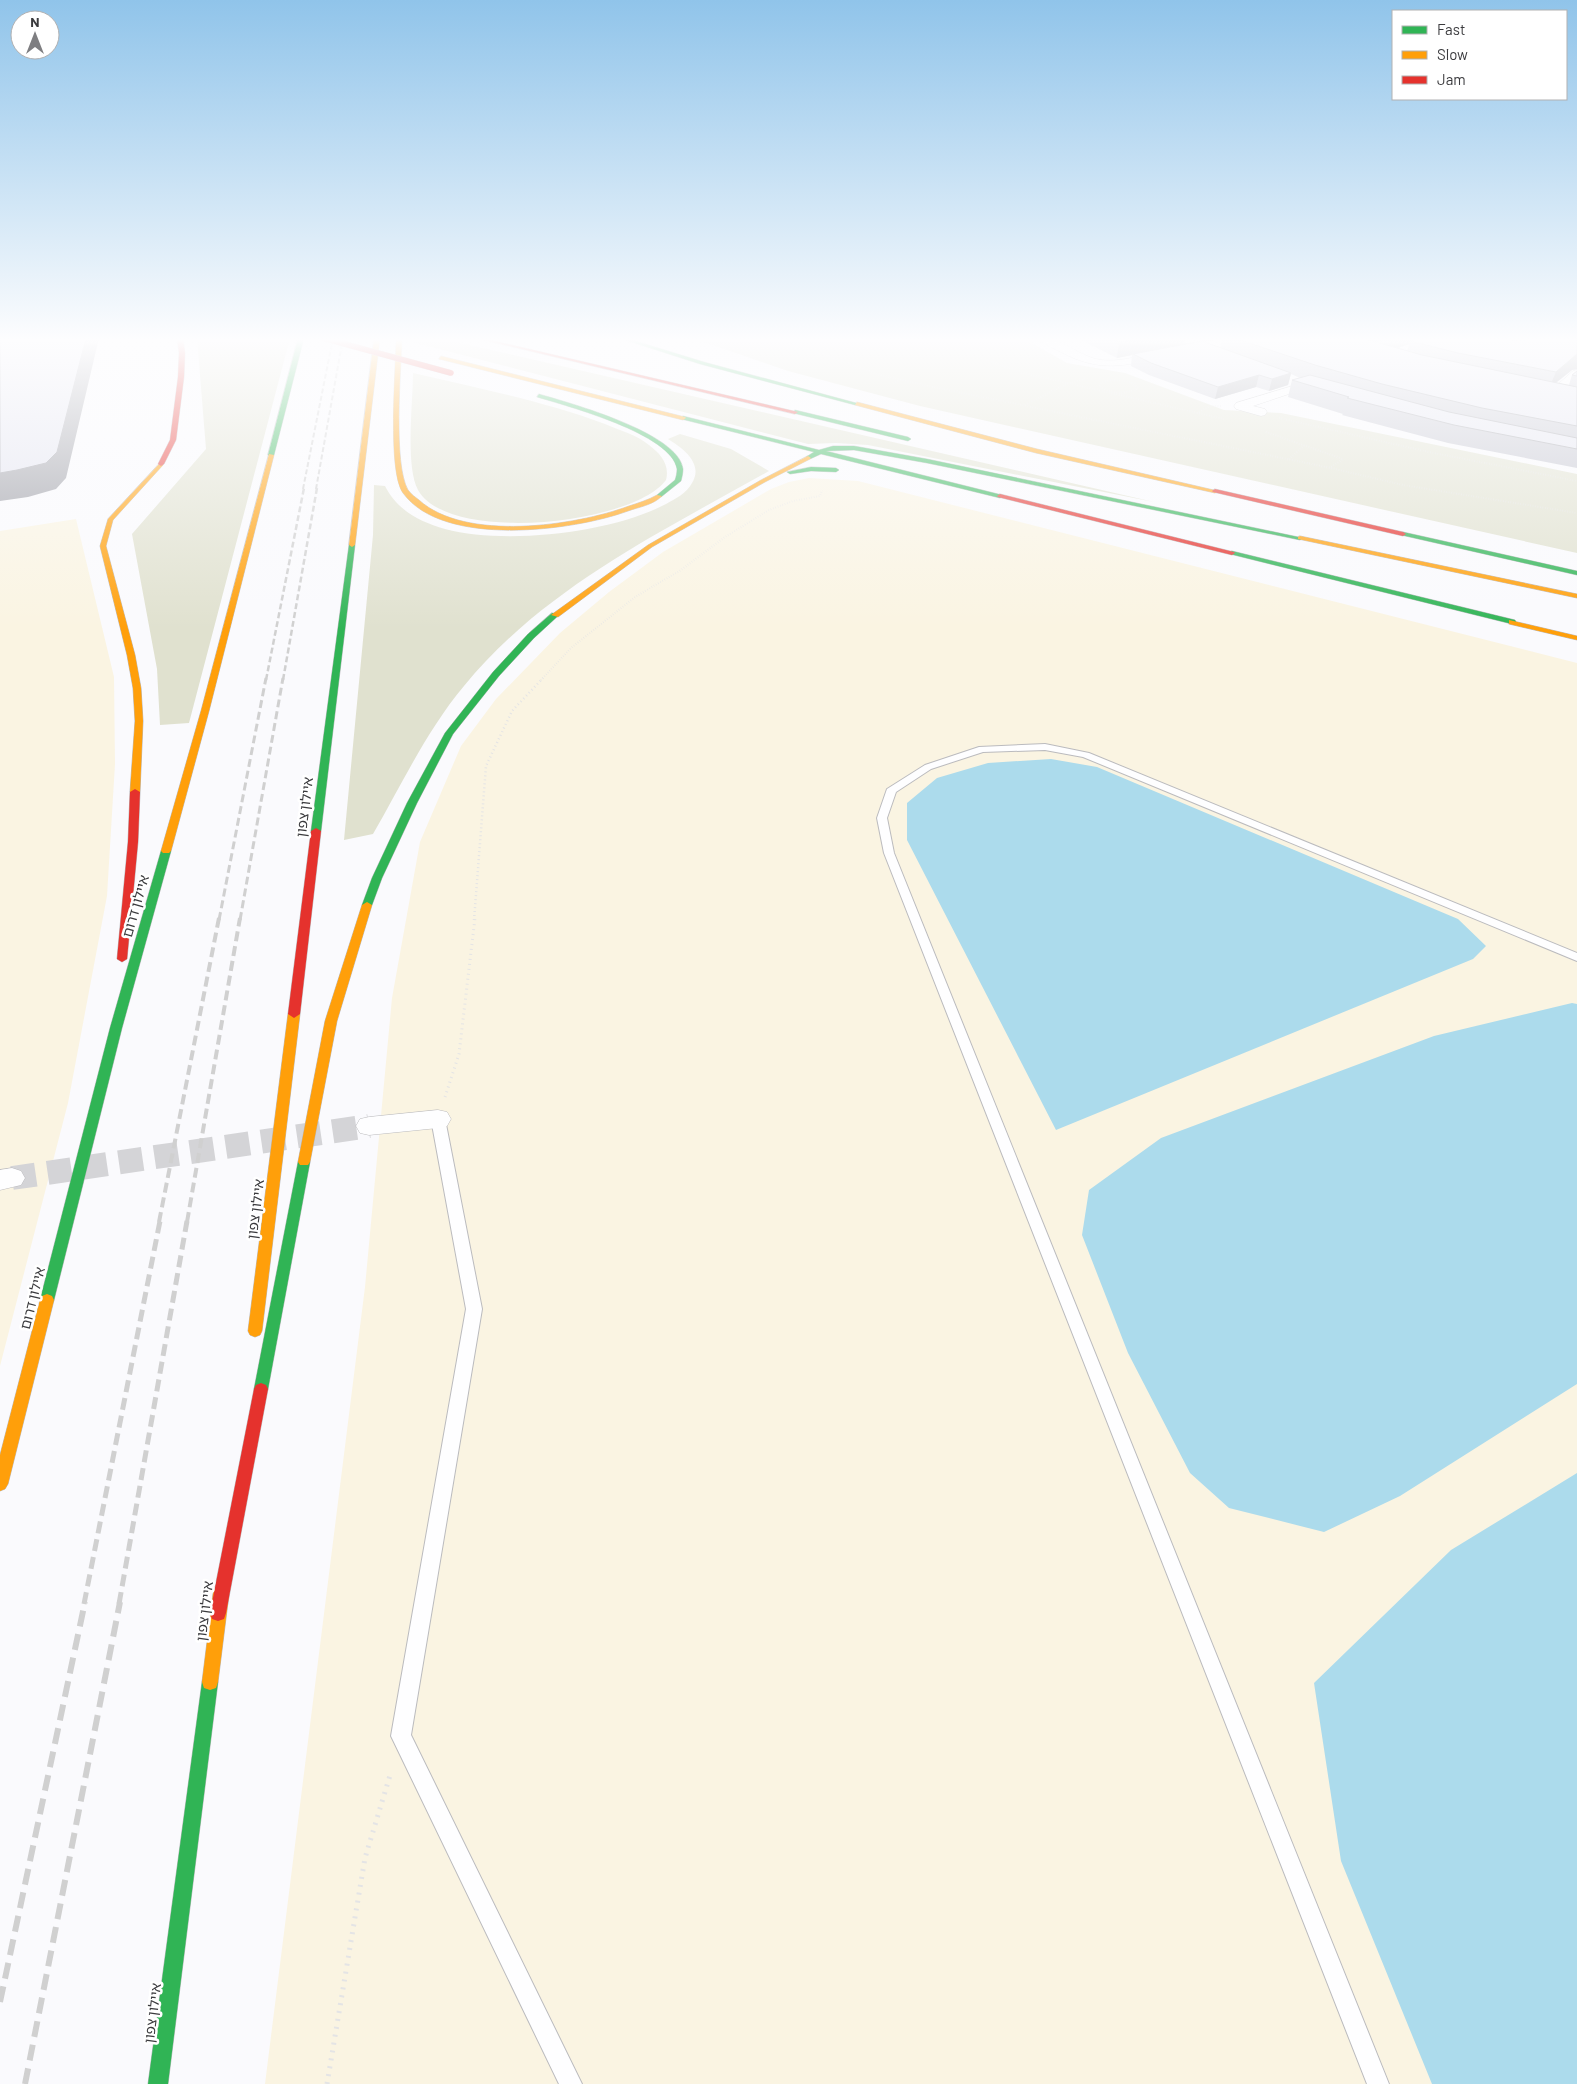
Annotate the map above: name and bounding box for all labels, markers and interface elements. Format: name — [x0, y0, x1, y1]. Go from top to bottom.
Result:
north arrow — [10, 10, 60, 60]
legend — [1392, 10, 1567, 100]
text: N — [30, 13, 40, 30]
text: Fast — [1437, 20, 1465, 38]
text: Slow — [1437, 45, 1468, 63]
text: Jam — [1437, 70, 1466, 88]
street label: איילון צפון — [292, 776, 316, 838]
street label: איילון דרום — [118, 873, 152, 939]
street label: איילון צפון — [243, 1178, 267, 1240]
street label: איילון דרום — [16, 1265, 48, 1331]
street label: איילון צפון — [192, 1580, 216, 1642]
street label: איילון צפון — [140, 1982, 164, 2044]

